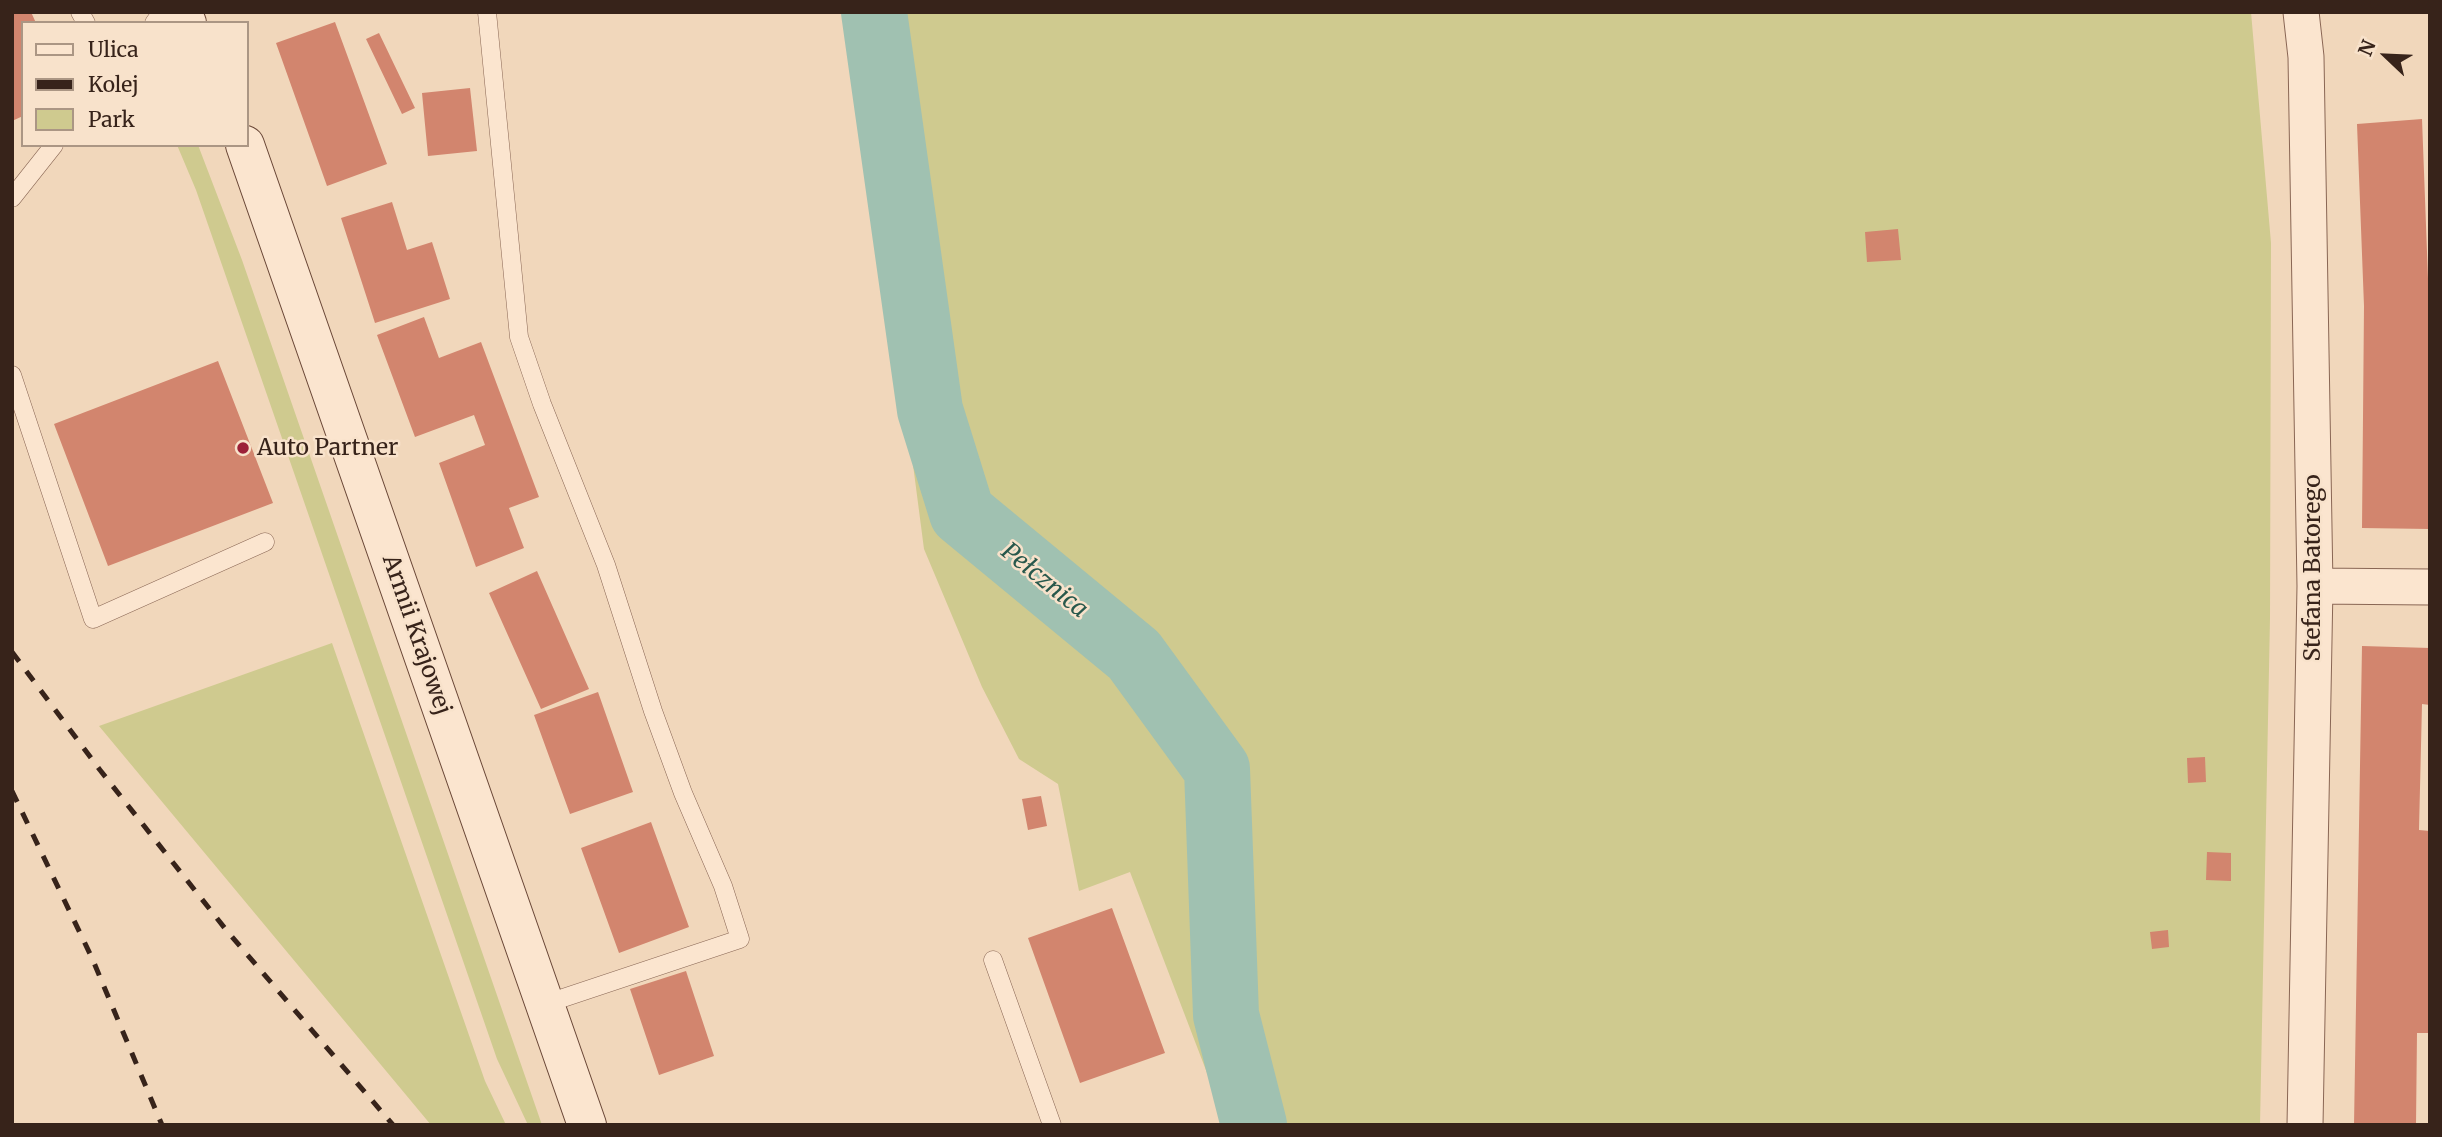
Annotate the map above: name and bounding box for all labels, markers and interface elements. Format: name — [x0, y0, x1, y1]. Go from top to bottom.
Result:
legend — [21, 21, 248, 147]
north arrow — [2351, 21, 2421, 91]
text: Ulica — [88, 36, 138, 63]
text: N — [2353, 36, 2381, 59]
text: Kolej — [88, 71, 139, 98]
text: Park — [88, 106, 135, 133]
place label: Auto Partner — [257, 434, 398, 462]
marker: Auto Partner — [235, 440, 251, 456]
street label: Stefana Batorego — [2299, 474, 2327, 662]
water label: Pełcznica — [995, 537, 1093, 625]
street label: Armii Krajowej — [376, 551, 456, 719]

